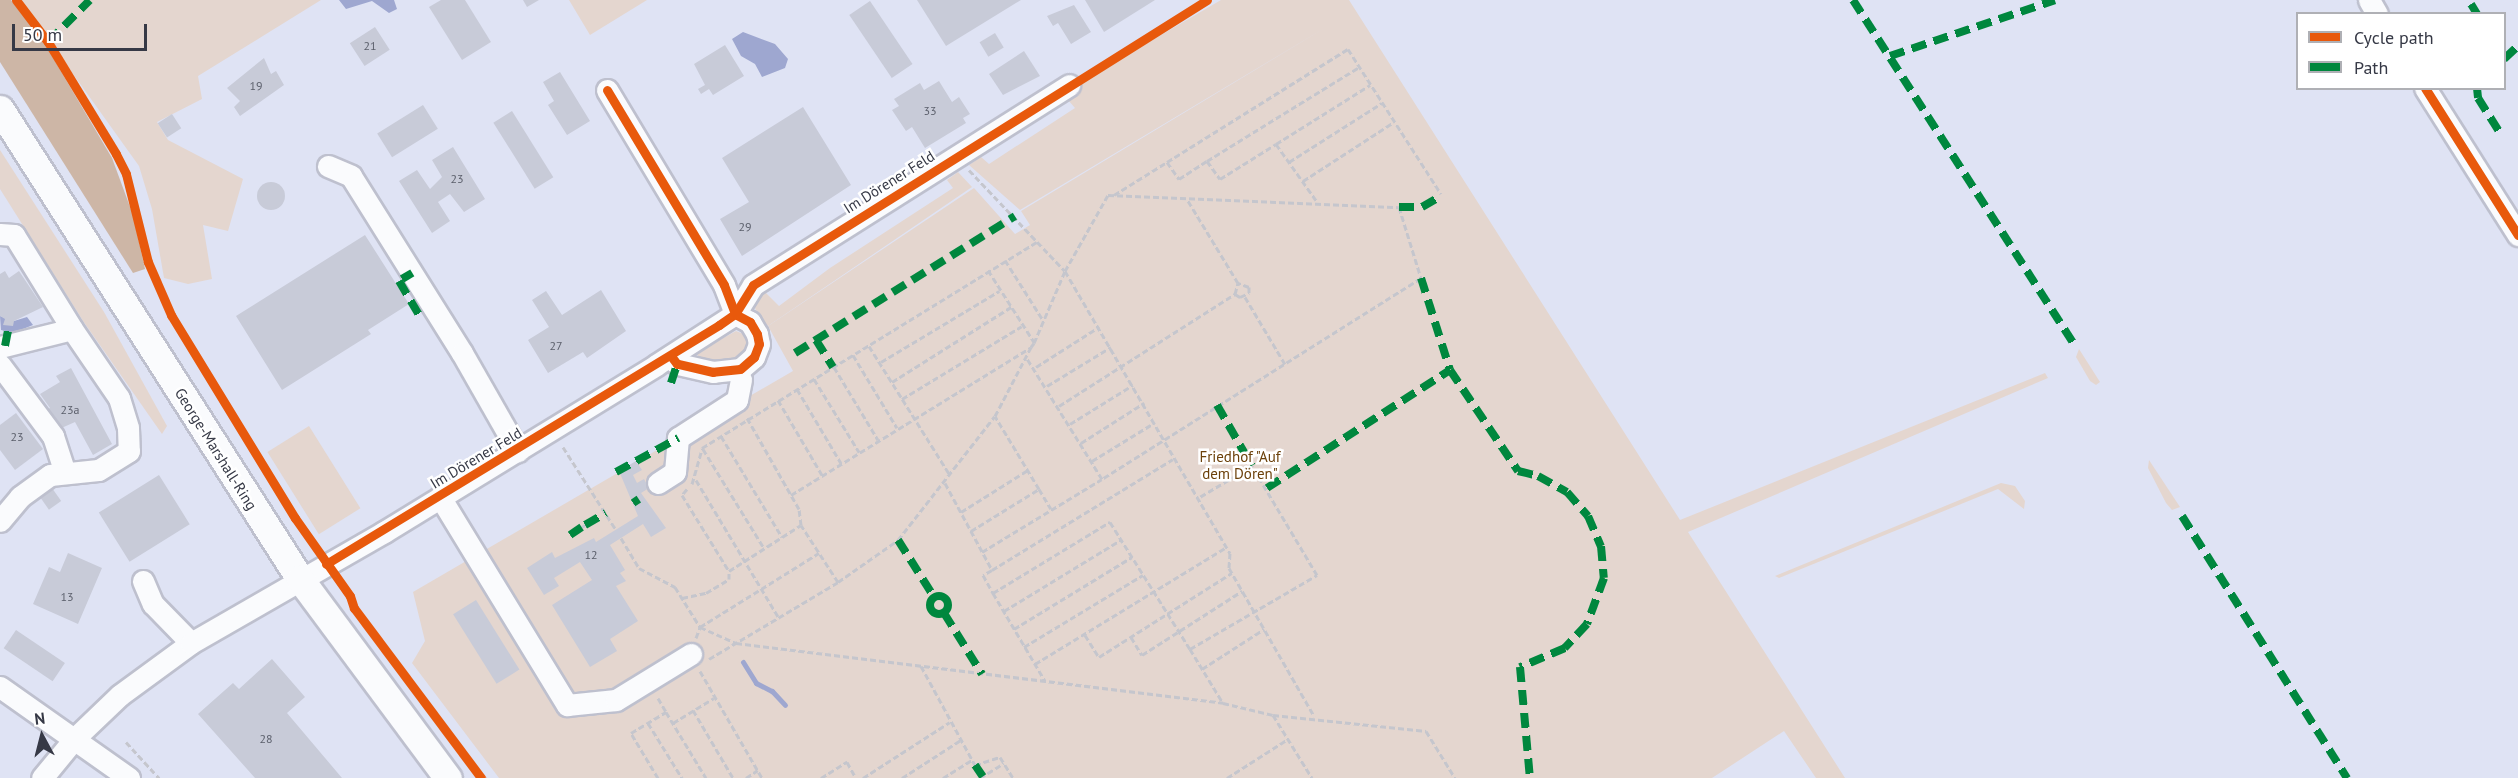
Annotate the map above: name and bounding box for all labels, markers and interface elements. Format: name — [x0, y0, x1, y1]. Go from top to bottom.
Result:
scale bar — [15, 12, 150, 50]
legend — [2296, 12, 2506, 90]
text: 50 m — [23, 23, 62, 46]
text: Cycle path — [2354, 26, 2434, 49]
house number: 21 — [363, 39, 377, 53]
text: Path — [2354, 56, 2388, 79]
house number: 19 — [249, 79, 263, 93]
house number: 33 — [923, 104, 937, 118]
street label: Im Dörener Feld — [840, 147, 938, 217]
house number: 23 — [450, 172, 464, 186]
house number: 29 — [738, 220, 752, 234]
house number: 27 — [549, 339, 563, 353]
street label: George-Marshall-Ring — [171, 385, 261, 513]
house number: 23a — [60, 403, 80, 417]
street label: Im Dörener Feld — [427, 424, 525, 492]
house number: 23 — [10, 430, 24, 444]
park label: Friedhof "Auf dem Dören" — [1199, 447, 1281, 482]
house number: 12 — [584, 548, 598, 562]
house number: 13 — [60, 590, 74, 604]
north arrow — [12, 706, 72, 766]
text: N — [33, 708, 46, 729]
house number: 28 — [259, 732, 273, 746]

